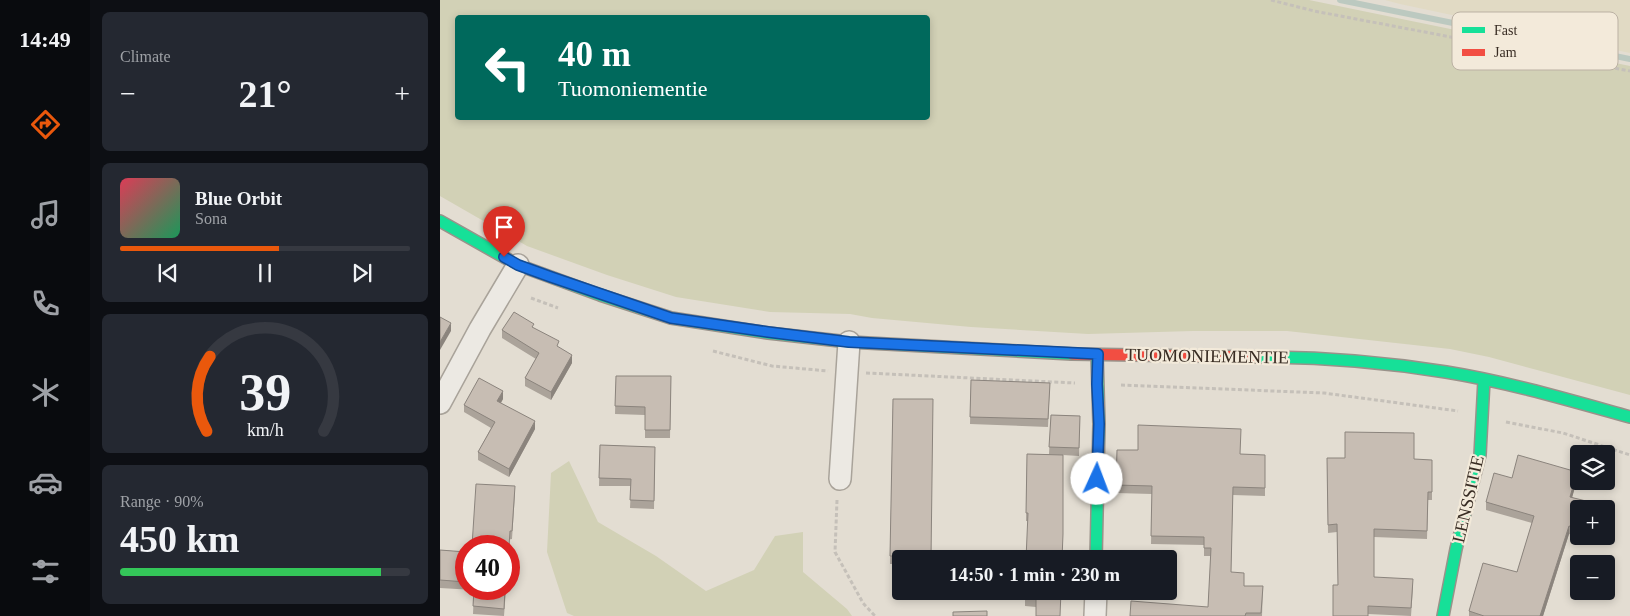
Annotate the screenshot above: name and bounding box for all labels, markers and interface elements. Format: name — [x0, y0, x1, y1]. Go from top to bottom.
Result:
legend — [1452, 12, 1618, 70]
text: Fast — [1494, 23, 1517, 38]
text: 14:49 — [19, 27, 71, 52]
icon: left — [475, 35, 540, 100]
text: 40 m — [558, 35, 631, 74]
text: Jam — [1494, 45, 1517, 60]
text: Climate — [120, 48, 171, 65]
text: 21° — [238, 73, 292, 115]
text: Tuomoniementie — [558, 76, 708, 101]
text: − — [120, 78, 136, 109]
text: + — [394, 78, 410, 109]
icon: directions — [28, 107, 63, 142]
text: Blue Orbit — [195, 188, 282, 209]
icon: music — [28, 197, 63, 232]
pin — [483, 206, 525, 257]
text: Sona — [195, 210, 227, 227]
icon: arrive — [490, 213, 518, 241]
icon: previous — [154, 259, 182, 287]
icon: pause — [251, 259, 279, 287]
icon: next — [348, 259, 376, 287]
icon: phone — [28, 286, 63, 321]
street label: TUOMONIEMENTIE — [1125, 345, 1289, 367]
text: 39 — [239, 364, 291, 421]
icon: climate — [28, 375, 63, 410]
text: km/h — [247, 420, 283, 440]
map controls — [1570, 445, 1615, 600]
button: layers — [1570, 445, 1615, 490]
position arrow — [1070, 452, 1122, 504]
street label: LENSSITIE — [1448, 453, 1488, 545]
icon: car — [28, 465, 63, 500]
text: Range · 90% — [120, 493, 204, 510]
button: + — [1570, 500, 1615, 545]
text: 450 km — [120, 518, 239, 560]
speed limit sign: 40 — [455, 535, 520, 600]
icon: filters — [28, 554, 63, 589]
button: − — [1570, 555, 1615, 600]
text: 14:50 · 1 min · 230 m — [949, 564, 1120, 585]

